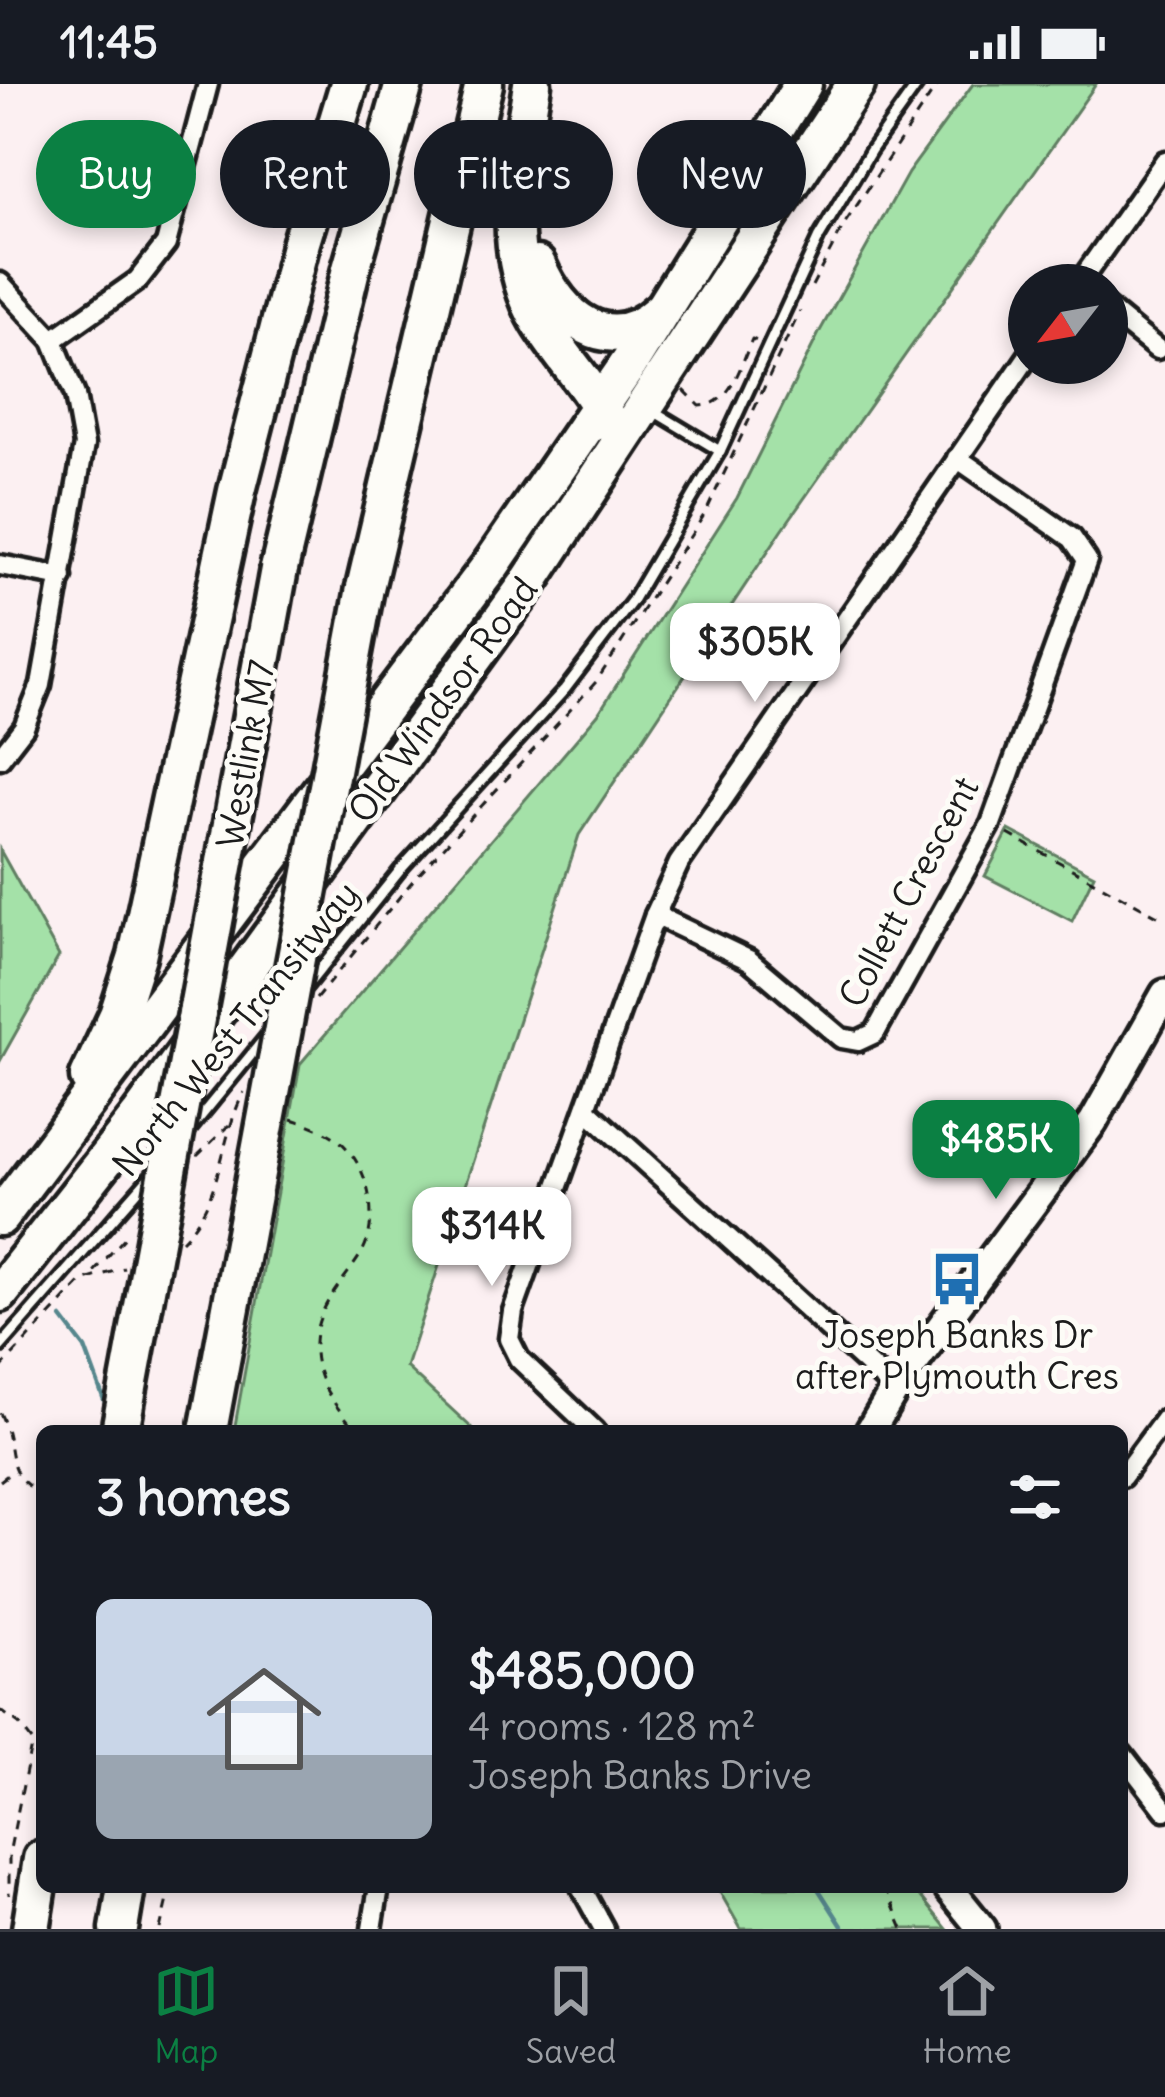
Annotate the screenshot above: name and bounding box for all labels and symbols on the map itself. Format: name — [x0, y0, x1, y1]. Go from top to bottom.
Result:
north arrow — [1008, 264, 1128, 384]
street label: Old Windsor Road — [339, 568, 547, 832]
pin: $305K — [671, 603, 839, 705]
street label: Westlink M7 — [207, 656, 285, 852]
street label: Collett Crescent — [829, 769, 989, 1015]
street label: North West Transitway — [103, 872, 369, 1186]
pin: $485K — [912, 1100, 1080, 1202]
pin: $314K — [408, 1187, 576, 1289]
bus stop icon: Joseph Banks Dr after Plymouth Cres — [928, 1250, 986, 1308]
place label: Joseph Banks Dr after Plymouth Cres — [795, 1313, 1119, 1399]

